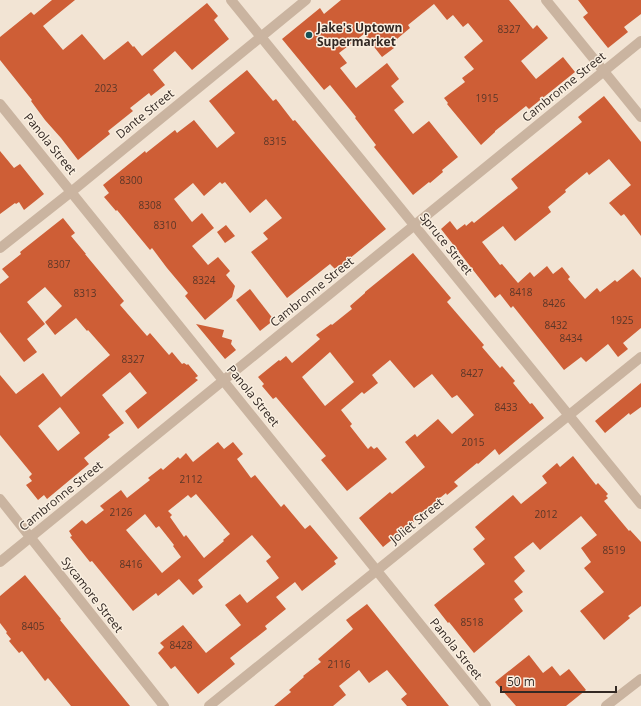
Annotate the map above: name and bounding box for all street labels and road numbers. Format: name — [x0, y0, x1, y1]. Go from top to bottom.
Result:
street label: Cambronne Street — [518, 48, 609, 126]
street label: Dante Street — [112, 85, 177, 142]
street label: Panola Street — [20, 109, 81, 178]
street label: Spruce Street — [416, 209, 477, 278]
street label: Cambronne Street — [266, 253, 357, 331]
street label: Panola Street — [223, 361, 284, 430]
street label: Cambronne Street — [15, 457, 106, 535]
street label: Joliet Street — [386, 494, 447, 548]
street label: Sycamore Street — [57, 553, 127, 636]
street label: Panola Street — [426, 614, 487, 683]

